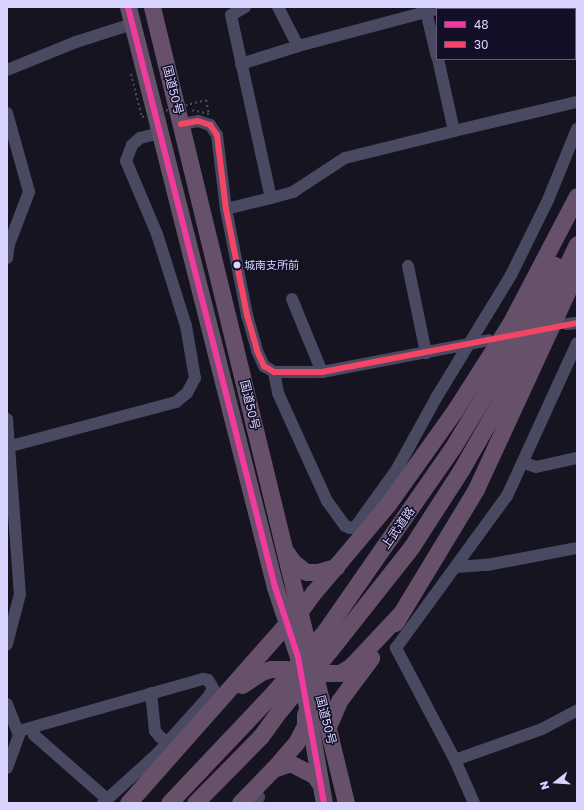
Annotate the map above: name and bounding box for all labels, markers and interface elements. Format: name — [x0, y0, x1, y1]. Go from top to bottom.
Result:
legend — [436, 8, 576, 60]
text: 48 — [474, 17, 489, 32]
text: 30 — [474, 37, 488, 52]
street label: 国道50号 — [160, 64, 186, 116]
place label: 城南支所前 — [244, 258, 299, 272]
marker: 城南支所前 — [232, 260, 242, 270]
street label: 国道50号 — [237, 379, 263, 431]
street label: 上武道路 — [378, 504, 418, 552]
street label: 国道50号 — [313, 694, 339, 746]
north arrow — [536, 762, 576, 802]
text: N — [537, 780, 551, 792]

